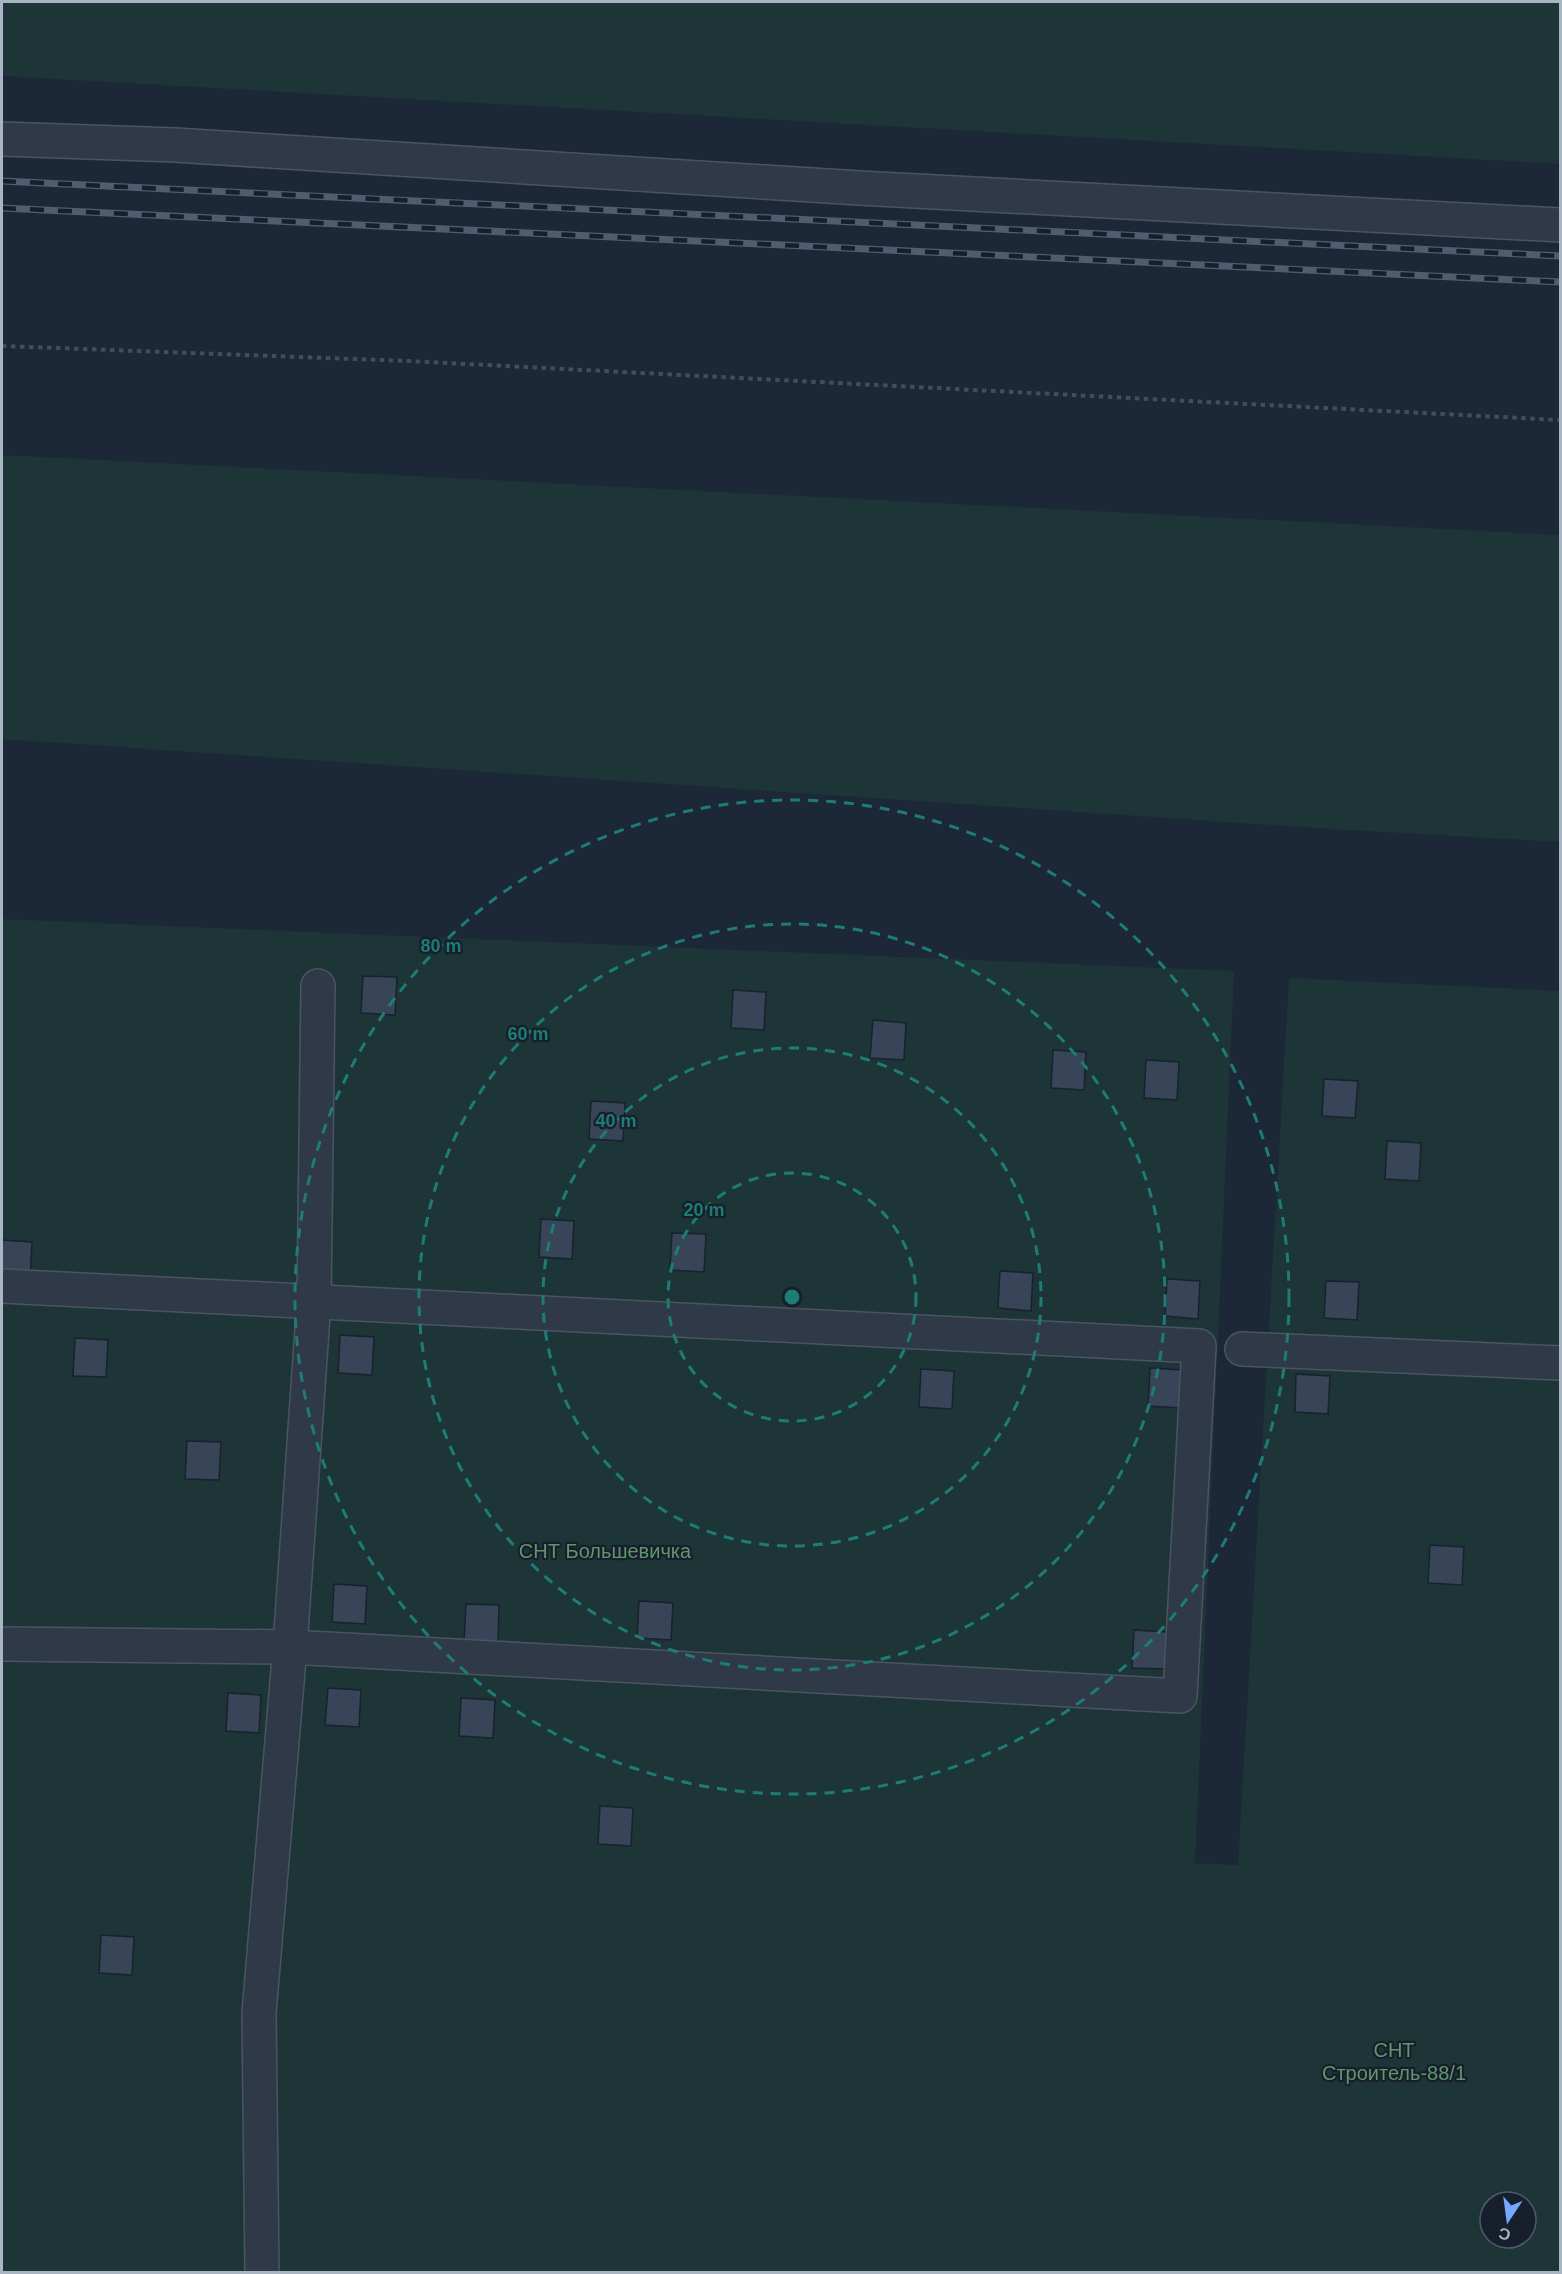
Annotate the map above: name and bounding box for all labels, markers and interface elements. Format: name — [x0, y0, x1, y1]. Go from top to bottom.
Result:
text: 80 m — [420, 936, 462, 956]
text: 60 m — [507, 1024, 549, 1044]
text: 40 m — [595, 1111, 637, 1131]
text: 20 m — [683, 1200, 725, 1220]
centre of rings — [782, 1287, 802, 1307]
park label: СНТ Большевичка — [519, 1540, 692, 1562]
park label: СНТ Строитель-88/1 — [1322, 2039, 1466, 2084]
north arrow — [1478, 2190, 1538, 2250]
text: С — [1497, 2224, 1512, 2244]

